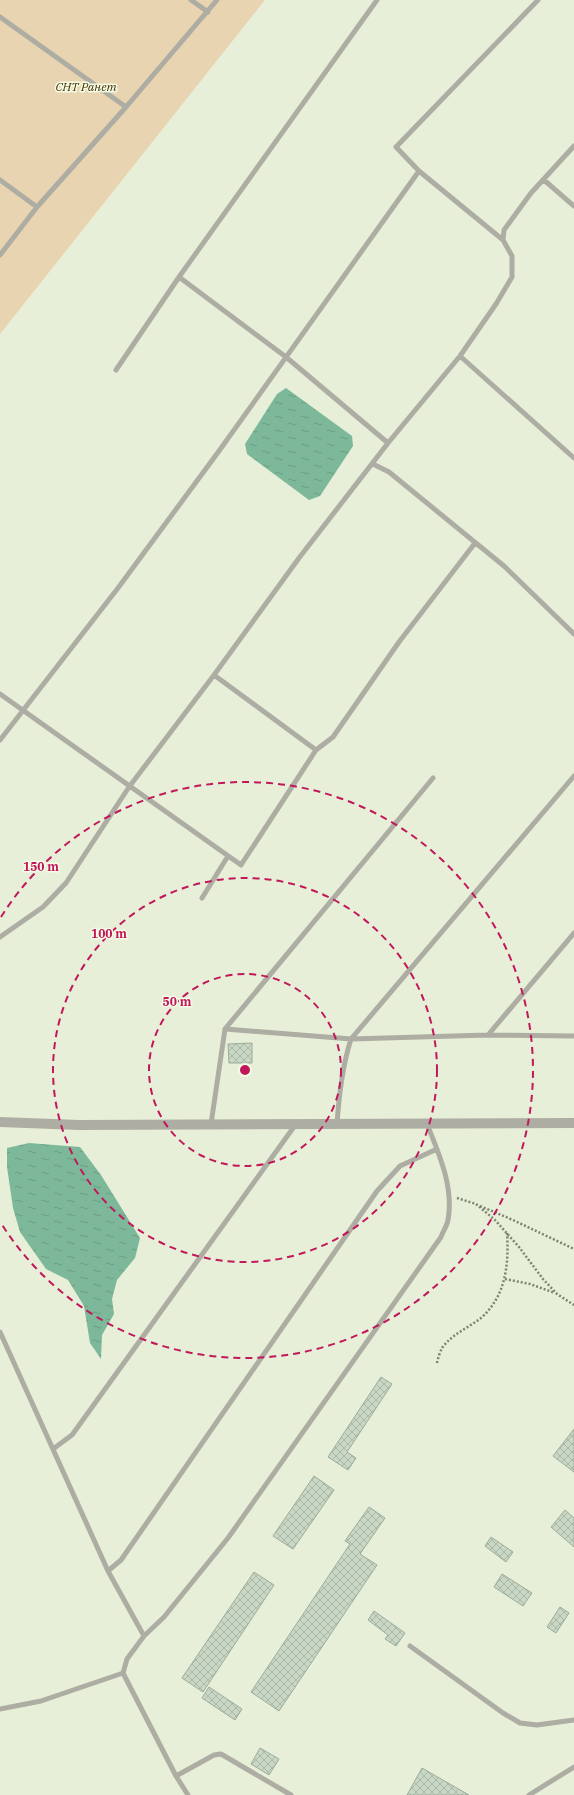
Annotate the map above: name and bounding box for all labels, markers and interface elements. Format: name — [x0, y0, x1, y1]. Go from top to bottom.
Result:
park label: СНТ Ранет — [55, 79, 117, 94]
text: 150 m — [23, 859, 59, 874]
text: 100 m — [91, 926, 127, 941]
text: 50 m — [163, 994, 192, 1009]
centre of rings — [238, 1063, 252, 1077]

